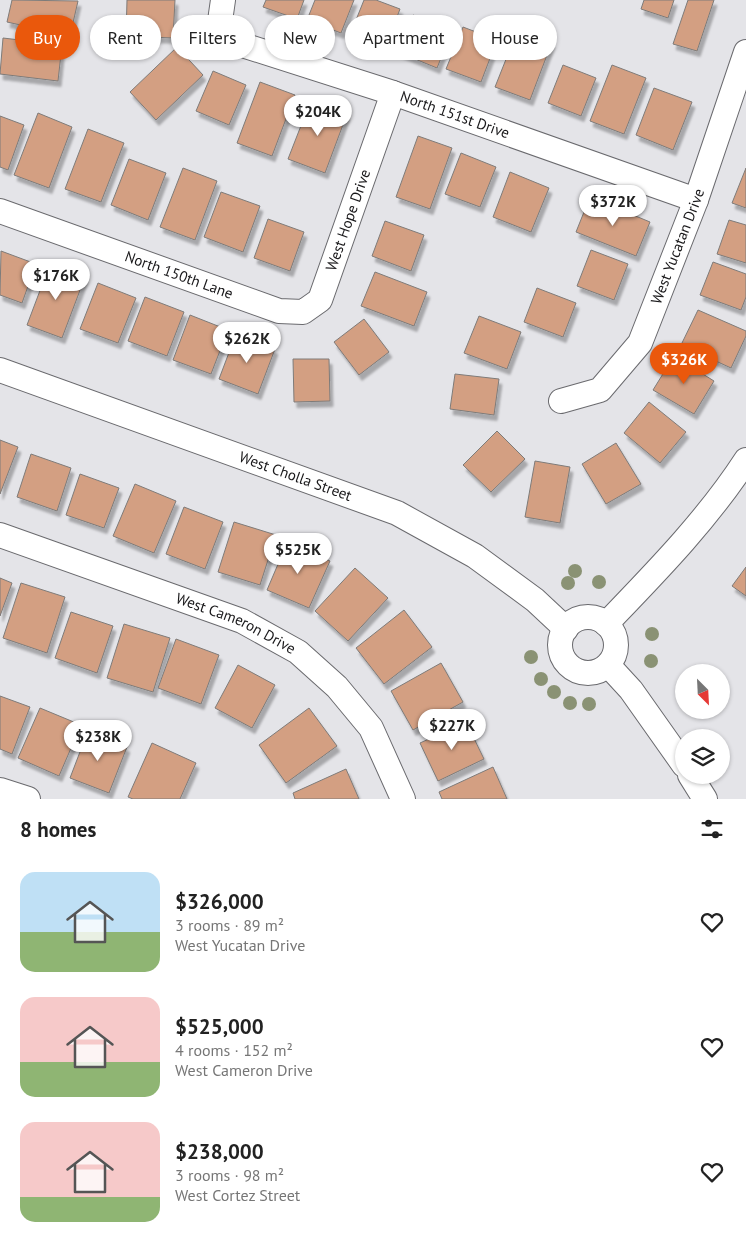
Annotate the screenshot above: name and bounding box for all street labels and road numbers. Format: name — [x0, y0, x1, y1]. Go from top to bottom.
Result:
street label: North 151st Drive — [398, 86, 512, 142]
street label: West Hope Drive — [321, 167, 374, 273]
street label: West Yucatan Drive — [646, 186, 708, 307]
street label: North 150th Lane — [122, 247, 236, 303]
street label: West Cholla Street — [237, 447, 354, 505]
street label: West Cameron Drive — [173, 588, 299, 658]

